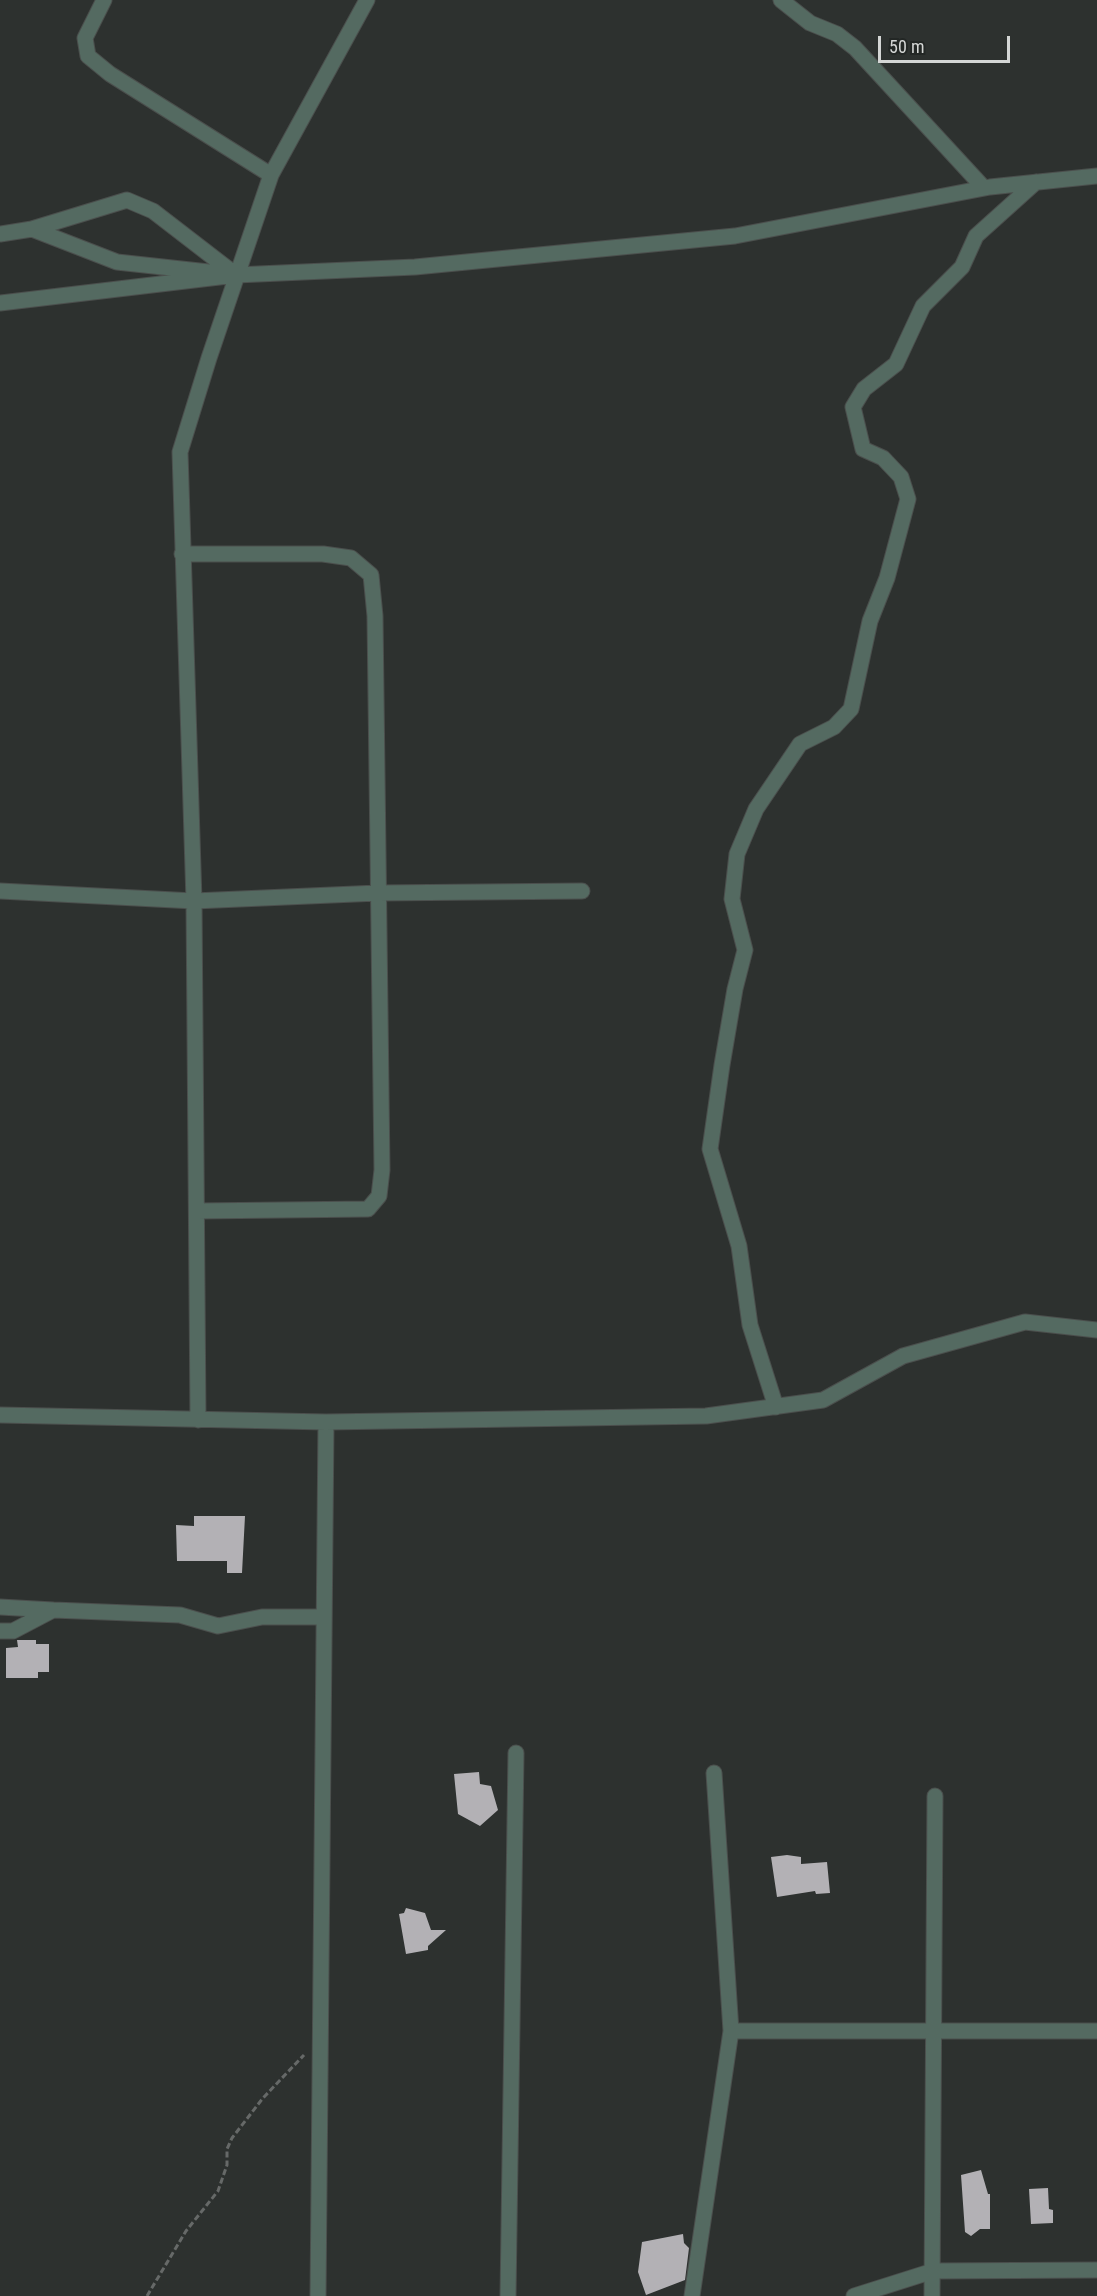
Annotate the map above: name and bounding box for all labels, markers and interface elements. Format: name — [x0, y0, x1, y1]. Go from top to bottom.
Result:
scale bar — [881, 24, 1013, 62]
text: 50 m — [889, 36, 924, 57]

